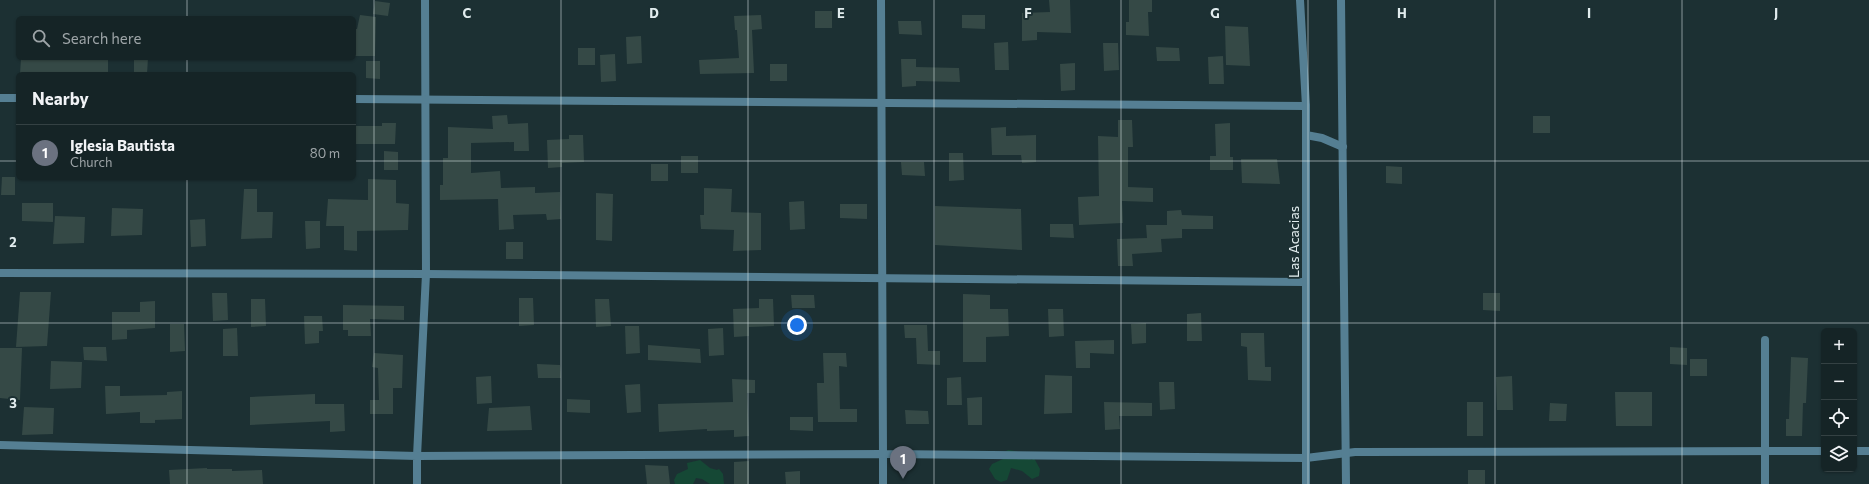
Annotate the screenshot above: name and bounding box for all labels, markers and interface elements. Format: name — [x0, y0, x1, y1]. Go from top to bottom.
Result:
text: C — [463, 5, 472, 21]
text: D — [649, 5, 659, 21]
text: E — [837, 5, 845, 21]
text: F — [1024, 5, 1032, 21]
text: G — [1210, 5, 1220, 21]
text: H — [1397, 5, 1407, 21]
text: I — [1587, 5, 1591, 21]
text: J — [1774, 5, 1778, 21]
search box — [16, 16, 356, 60]
icon: search — [30, 27, 52, 49]
text: Search here — [62, 29, 141, 47]
text: Nearby — [32, 88, 89, 109]
text: Iglesia Bautista — [70, 136, 175, 154]
text: 1 — [42, 145, 48, 161]
text: 80 m — [310, 145, 340, 161]
text: Church — [70, 154, 112, 170]
street label: Las Acacias — [1285, 206, 1302, 278]
text: 2 — [9, 234, 17, 250]
your location — [787, 315, 807, 335]
map controls — [1821, 328, 1857, 472]
button: + — [1821, 328, 1857, 364]
button: − — [1821, 364, 1857, 400]
text: 3 — [9, 395, 17, 411]
button: locate — [1821, 400, 1857, 436]
button: layers — [1821, 436, 1857, 472]
pin: 1 — [890, 446, 916, 479]

